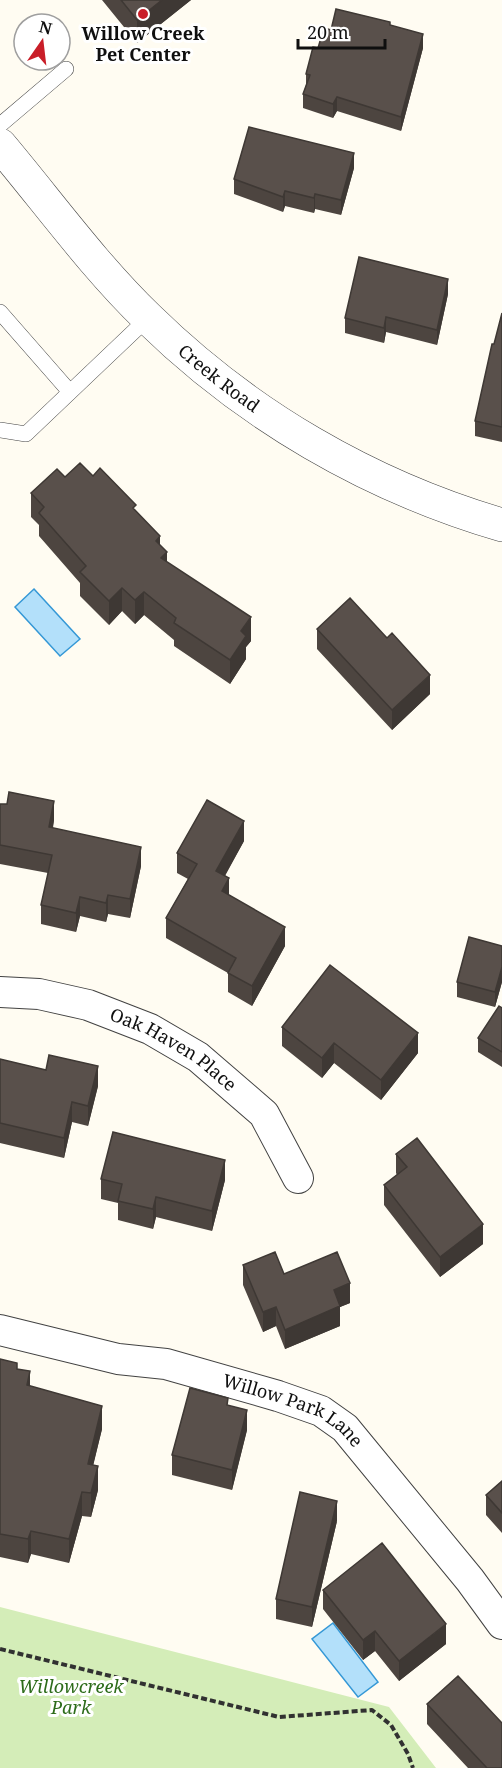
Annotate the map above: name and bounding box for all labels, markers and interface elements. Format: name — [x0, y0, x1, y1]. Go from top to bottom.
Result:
marker: Willow Creek Pet Center — [136, 7, 150, 21]
north arrow — [12, 12, 72, 72]
scale bar — [298, 12, 385, 50]
text: N — [37, 15, 55, 40]
text: 20 m — [307, 20, 349, 44]
place label: Willow Creek Pet Center — [82, 21, 205, 66]
street label: Creek Road — [173, 338, 265, 417]
street label: Oak Haven Place — [107, 1002, 242, 1096]
street label: Willow Park Lane — [220, 1368, 369, 1452]
park label: Willowcreek Park — [18, 1674, 124, 1719]

